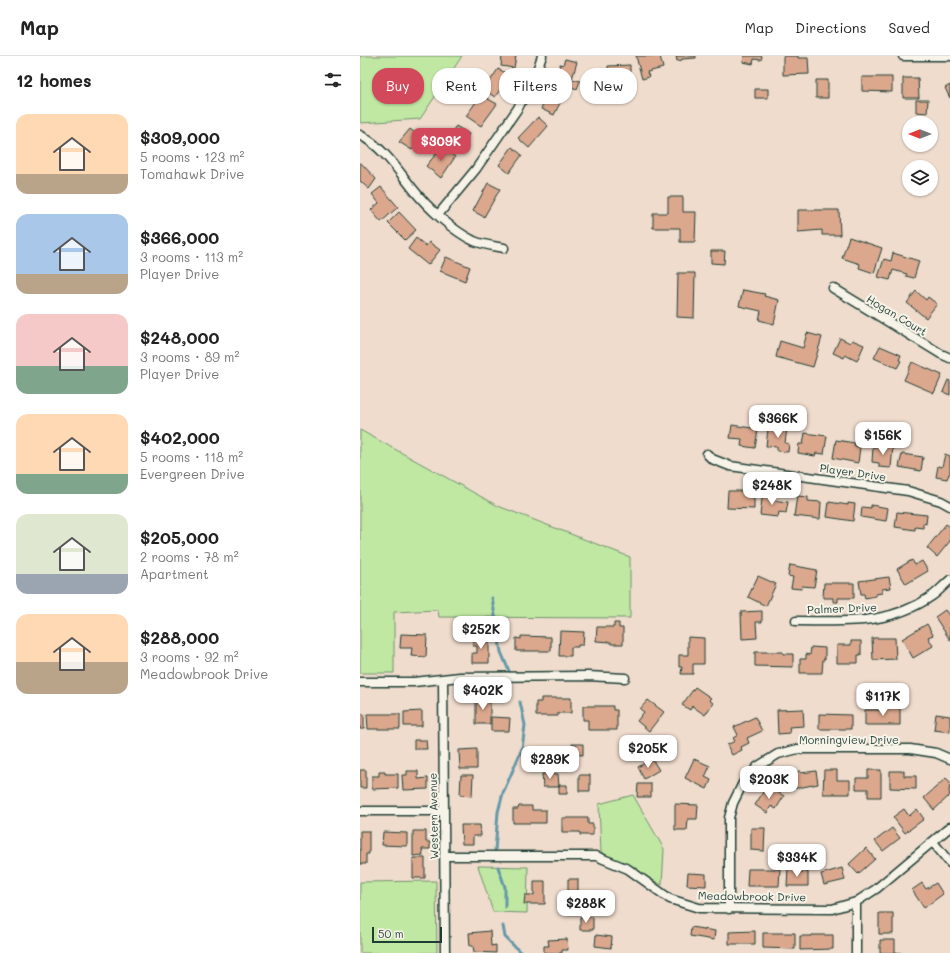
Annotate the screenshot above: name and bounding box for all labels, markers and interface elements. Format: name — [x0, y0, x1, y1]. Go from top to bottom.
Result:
text: Map — [20, 15, 59, 40]
text: Map — [745, 18, 773, 37]
text: Directions — [795, 18, 866, 37]
text: Saved — [888, 18, 930, 37]
chip: Buy — [372, 68, 424, 104]
chip: Rent — [432, 68, 491, 104]
chip: Filters — [499, 68, 572, 104]
chip: New — [580, 68, 637, 104]
text: 12 homes — [16, 69, 92, 91]
icon: filters — [322, 69, 344, 91]
north arrow — [902, 116, 938, 152]
map controls — [902, 116, 938, 196]
text: $309,000 — [140, 126, 220, 148]
pin: $309K — [413, 128, 469, 162]
icon: home — [48, 130, 96, 178]
text: $309K — [421, 132, 461, 149]
text: 5 rooms · 123 m² — [140, 148, 244, 165]
button: layers — [902, 160, 938, 196]
text: Tomahawk Drive — [140, 165, 244, 182]
text: $366,000 — [140, 226, 219, 248]
icon: home — [48, 230, 96, 278]
text: 3 rooms · 113 m² — [140, 248, 243, 265]
text: Player Drive — [140, 265, 219, 282]
street label: Hogan Court — [864, 291, 930, 339]
text: $248,000 — [140, 326, 219, 348]
icon: home — [48, 330, 96, 378]
text: 3 rooms · 89 m² — [140, 348, 239, 365]
text: Player Drive — [140, 365, 219, 382]
pin: $366K — [750, 405, 806, 439]
text: $366K — [758, 409, 798, 426]
pin: $156K — [855, 422, 911, 456]
text: $402,000 — [140, 426, 220, 448]
text: $156K — [864, 426, 902, 443]
icon: home — [48, 430, 96, 478]
text: 5 rooms · 118 m² — [140, 448, 243, 465]
street label: Player Drive — [819, 460, 887, 484]
text: Evergreen Drive — [140, 465, 245, 482]
pin: $248K — [744, 472, 800, 506]
text: $248K — [752, 476, 792, 493]
text: $205,000 — [140, 526, 219, 548]
icon: home — [48, 530, 96, 578]
text: 2 rooms · 78 m² — [140, 548, 239, 565]
text: Apartment — [140, 565, 209, 582]
street label: Palmer Drive — [807, 599, 877, 617]
pin: $252K — [453, 616, 509, 650]
text: $252K — [462, 620, 500, 637]
text: $288,000 — [140, 626, 219, 648]
icon: home — [48, 630, 96, 678]
text: 3 rooms · 92 m² — [140, 648, 239, 665]
text: Meadowbrook Drive — [140, 665, 268, 682]
pin: $402K — [455, 677, 511, 711]
text: $402K — [463, 681, 503, 698]
pin: $117K — [855, 683, 911, 717]
text: $117K — [865, 687, 901, 704]
street label: Morningview Drive — [799, 732, 899, 747]
pin: $205K — [620, 735, 676, 769]
text: $205K — [628, 739, 668, 756]
pin: $289K — [522, 746, 578, 780]
text: $289K — [530, 750, 570, 767]
pin: $203K — [741, 766, 797, 800]
text: $203K — [749, 770, 789, 787]
street label: Western Avenue — [425, 772, 441, 859]
pin: $334K — [769, 844, 825, 878]
text: $334K — [777, 848, 817, 865]
street label: Meadowbrook Drive — [698, 888, 807, 904]
pin: $288K — [558, 890, 614, 924]
text: $288K — [566, 894, 606, 911]
scale bar — [372, 925, 442, 944]
text: 50 m — [378, 926, 404, 941]

